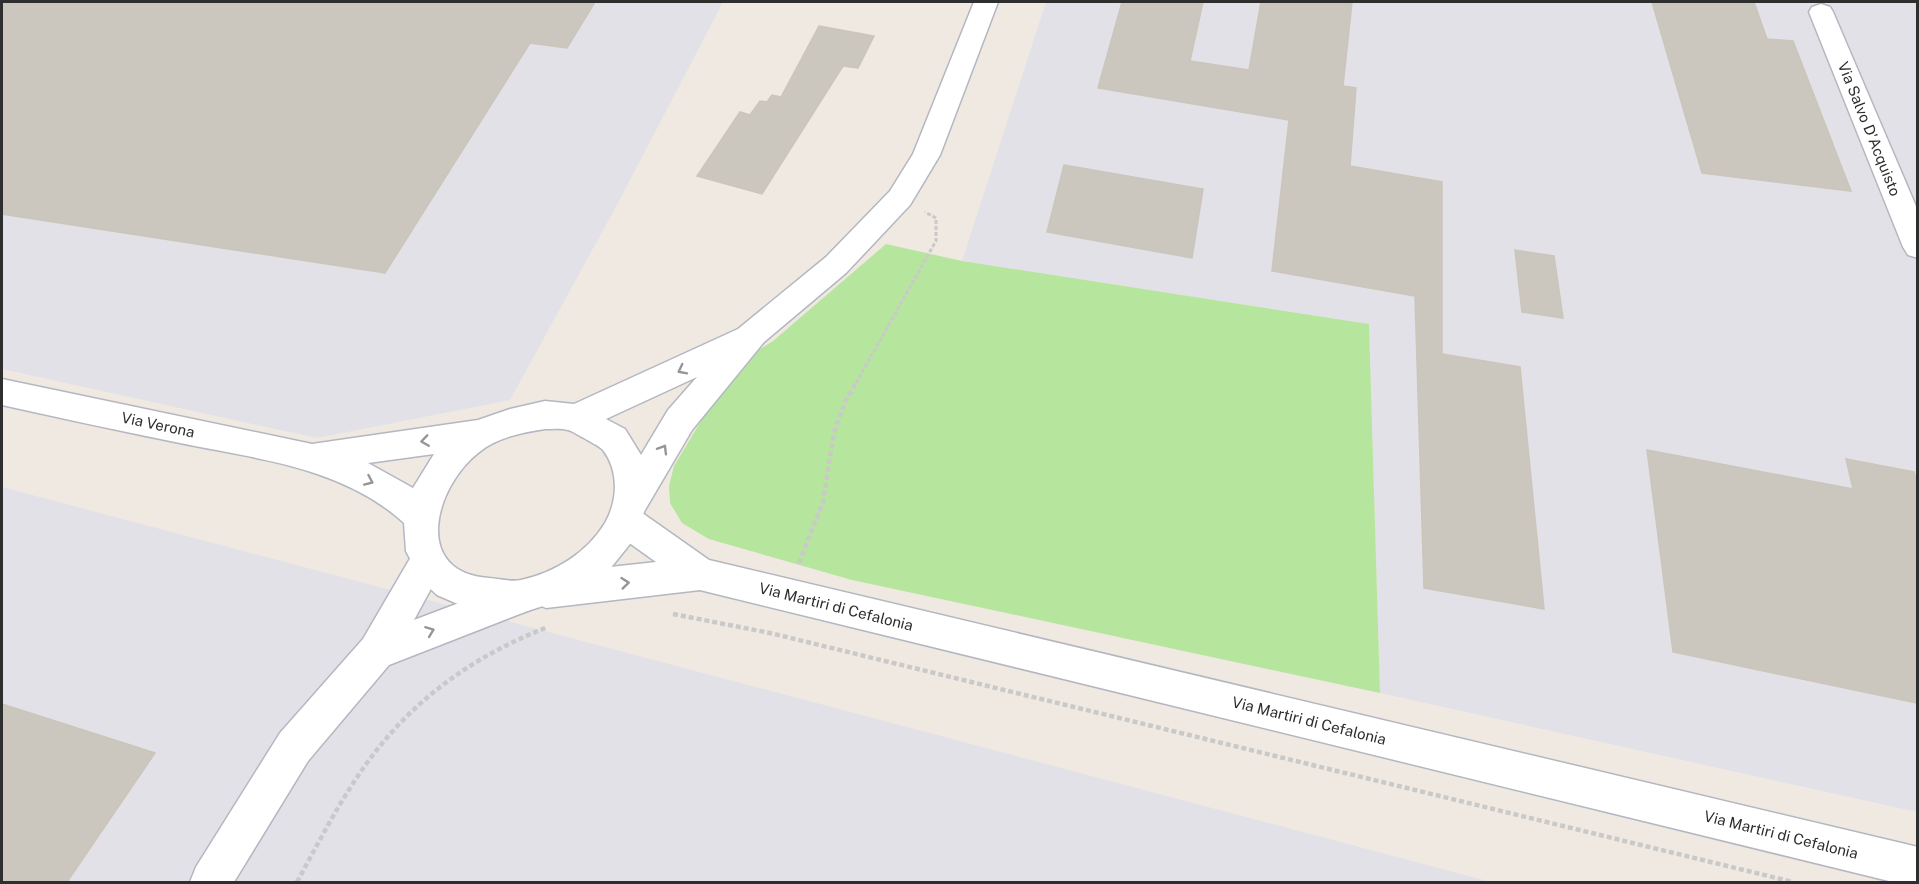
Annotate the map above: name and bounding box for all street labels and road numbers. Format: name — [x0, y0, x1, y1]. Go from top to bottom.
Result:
street label: Via Salvo D'Acquisto — [1835, 59, 1904, 198]
street label: Via Verona — [120, 408, 196, 441]
street label: Via Martiri di Cefalonia — [757, 579, 915, 634]
street label: Via Martiri di Cefalonia — [1230, 693, 1388, 748]
street label: Via Martiri di Cefalonia — [1702, 807, 1860, 862]

